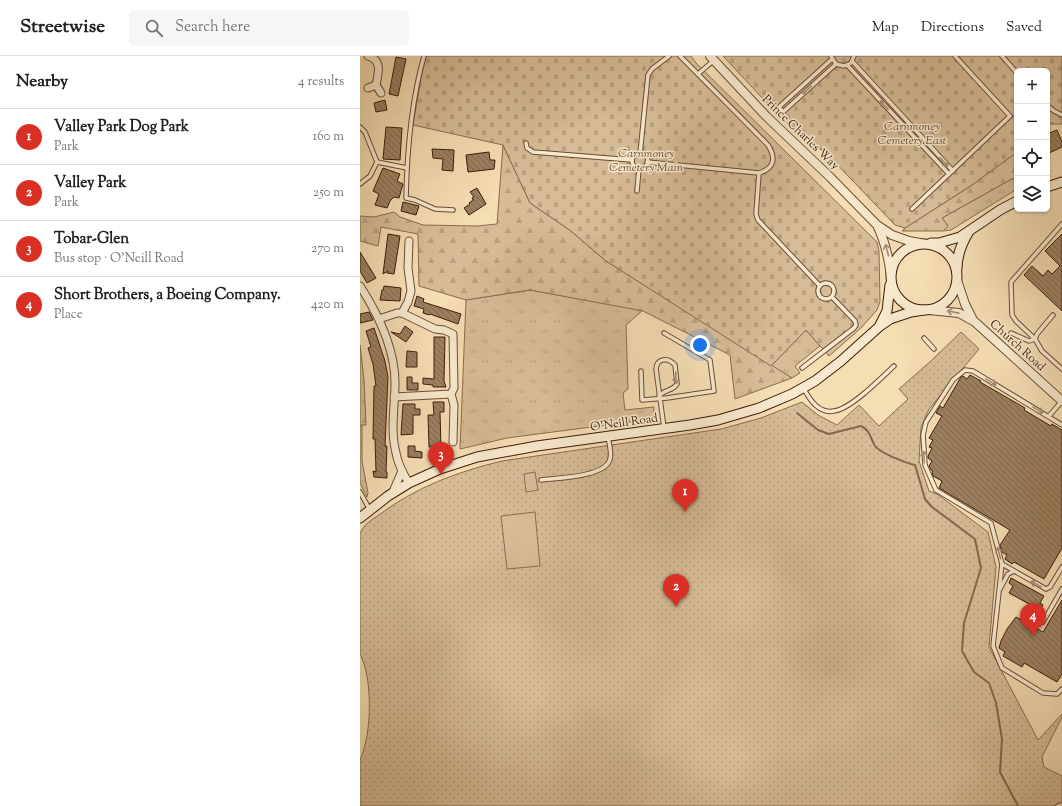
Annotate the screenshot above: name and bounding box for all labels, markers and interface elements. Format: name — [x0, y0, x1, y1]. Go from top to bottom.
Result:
search box — [129, 10, 409, 46]
text: Streetwise — [20, 14, 105, 41]
icon: search — [143, 17, 165, 39]
text: Search here — [175, 17, 250, 38]
text: Map — [872, 18, 899, 38]
text: Directions — [921, 18, 984, 38]
text: Saved — [1006, 18, 1042, 38]
map controls — [1014, 68, 1050, 212]
button: + — [1014, 68, 1050, 104]
text: Nearby — [16, 70, 68, 94]
text: 4 results — [298, 73, 344, 91]
one-way arrow — [802, 85, 812, 95]
street label: Prince Charles Way — [757, 91, 843, 175]
one-way arrow — [879, 100, 889, 110]
button: − — [1014, 104, 1050, 140]
text: Valley Park Dog Park — [54, 117, 189, 138]
park label: Carnmoney Cemetery East — [878, 118, 947, 150]
text: 1 — [27, 128, 31, 146]
text: 160 m — [313, 128, 344, 146]
text: Park — [54, 138, 79, 156]
button: locate — [1014, 140, 1050, 176]
park label: Carnmoney Cemetery Main — [609, 145, 684, 177]
one-way arrow — [940, 157, 949, 167]
text: Valley Park — [54, 173, 126, 194]
button: layers — [1014, 176, 1050, 212]
text: 2 — [26, 184, 32, 202]
text: 250 m — [313, 184, 344, 202]
text: Park — [54, 194, 79, 212]
text: Tobar-Glen — [54, 229, 129, 250]
text: 3 — [26, 240, 32, 258]
text: 270 m — [311, 240, 344, 258]
one-way arrow — [883, 244, 890, 257]
text: Bus stop · O'Neill Road — [54, 250, 184, 268]
text: Short Brothers, a Boeing Company. — [54, 285, 281, 306]
text: 4 — [26, 296, 32, 314]
text: 420 m — [311, 296, 344, 314]
text: Place — [54, 306, 83, 324]
one-way arrow — [947, 308, 960, 316]
street label: Church Road — [985, 316, 1050, 376]
your location — [690, 335, 710, 355]
one-way arrow — [672, 371, 680, 384]
one-way arrow — [985, 378, 997, 386]
one-way arrow — [1032, 406, 1044, 414]
street label: O'Neill Road — [589, 409, 659, 437]
pin: 3 — [428, 442, 454, 475]
one-way arrow — [921, 451, 928, 464]
pin: 1 — [672, 479, 698, 512]
one-way arrow — [994, 547, 1002, 560]
pin: 2 — [663, 574, 689, 607]
one-way arrow — [1030, 579, 1042, 587]
pin: 4 — [1020, 603, 1046, 636]

